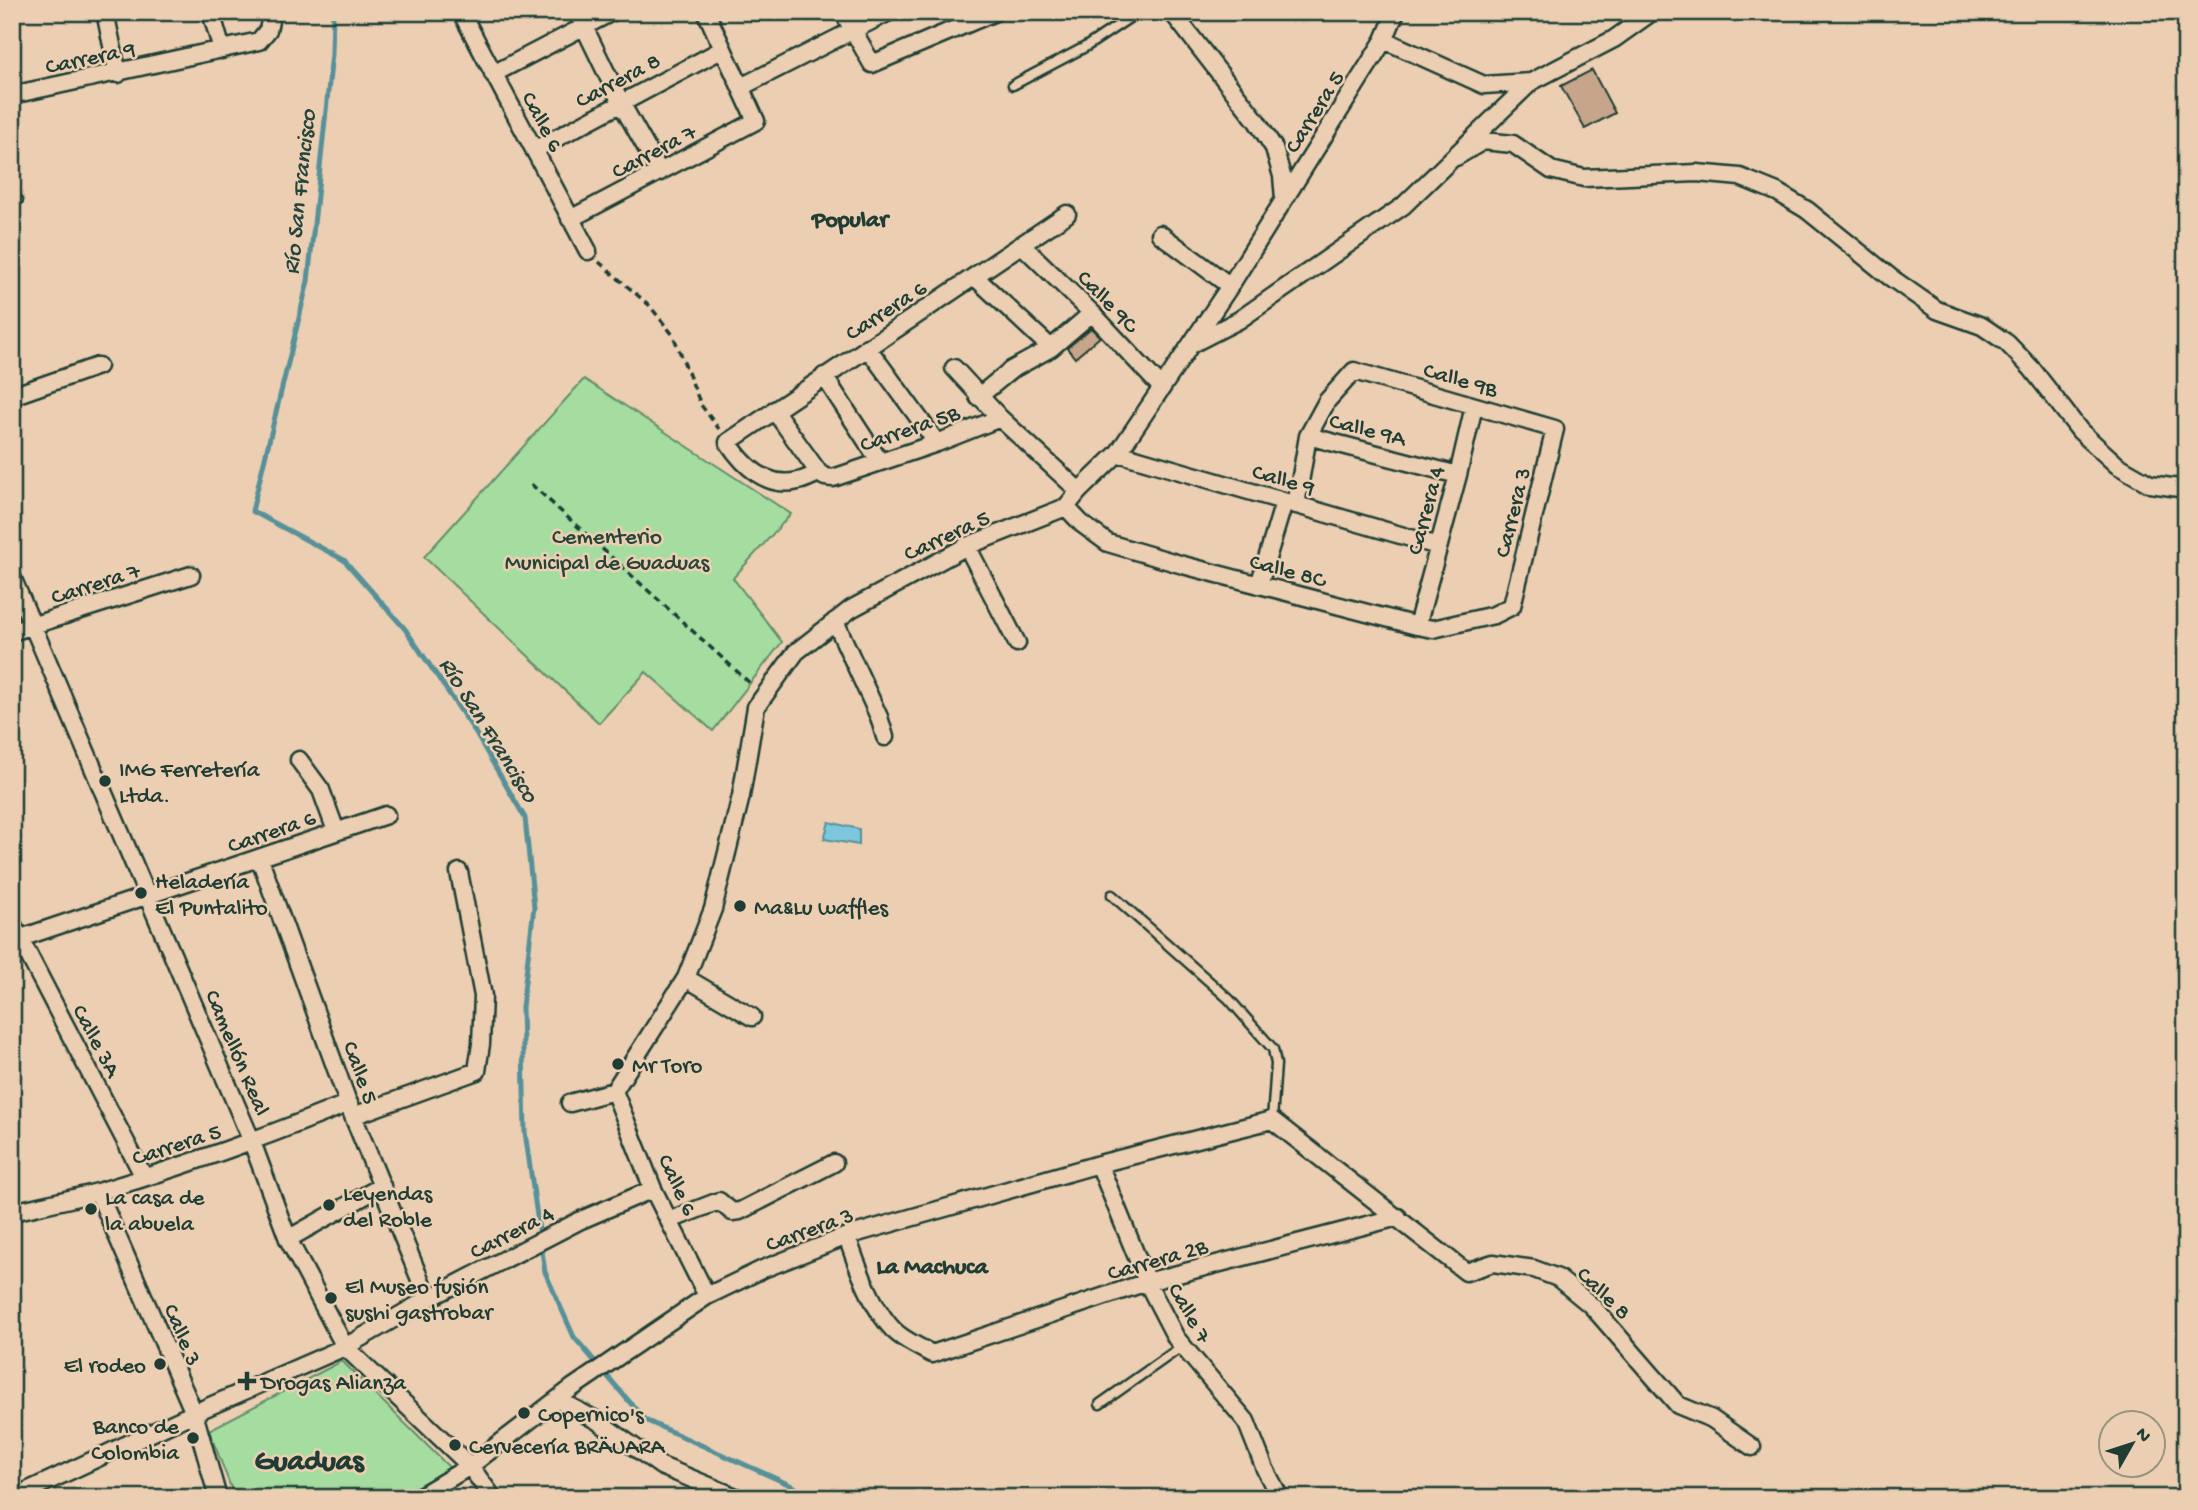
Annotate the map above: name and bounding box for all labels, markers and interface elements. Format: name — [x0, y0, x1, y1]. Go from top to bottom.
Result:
street label: Carrera 9 — [43, 37, 139, 82]
street label: Carrera 8 — [572, 48, 666, 116]
street label: Carrera 5 — [1280, 67, 1352, 159]
street label: Calle 6 — [514, 88, 568, 158]
water label: Río San Francisco — [278, 107, 325, 276]
street label: Carrera 7 — [608, 119, 702, 187]
district label: Popular — [810, 207, 890, 236]
street label: Calle 9C — [1070, 265, 1144, 340]
street label: Carrera 6 — [841, 276, 933, 348]
street label: Calle 9B — [1420, 358, 1501, 405]
street label: Carrera 5B — [857, 400, 965, 460]
street label: Calle 9A — [1326, 409, 1410, 454]
street label: Calle 9 — [1248, 460, 1318, 503]
street label: Carrera 4 — [1403, 464, 1452, 558]
street label: Carrera 3 — [1490, 465, 1539, 561]
street label: Carrera 5 — [900, 506, 995, 569]
park label: Cementerio Municipal de Guaduas — [505, 525, 710, 578]
street label: Calle 8C — [1246, 549, 1330, 596]
street label: Carrera 7 — [48, 558, 145, 612]
water label: Río San Francisco — [431, 653, 544, 810]
place label: IMG Ferretería Ltda. — [119, 758, 261, 811]
marker: IMG Ferretería Ltda. — [97, 773, 113, 789]
street label: Carrera 6 — [225, 806, 320, 861]
place label: Heladería El Puntalito — [155, 870, 268, 923]
marker: Heladería El Puntalito — [133, 885, 149, 901]
place label: Ma&Lu waffles — [754, 896, 889, 923]
marker: Ma&Lu waffles — [732, 898, 748, 914]
street label: Camellón Real — [197, 987, 274, 1120]
street label: Calle 3A — [65, 1001, 126, 1084]
street label: Calle 5 — [335, 1038, 382, 1108]
place label: Mr Toro — [632, 1054, 702, 1081]
marker: Mr Toro — [610, 1056, 626, 1072]
street label: Carrera 5 — [129, 1119, 225, 1173]
street label: Calle 6 — [650, 1151, 702, 1221]
place label: Leyendas del Roble — [343, 1182, 433, 1235]
place label: La casa de la abuela — [105, 1186, 205, 1239]
marker: Leyendas del Roble — [321, 1197, 337, 1213]
marker: La casa de la abuela — [83, 1201, 99, 1217]
street label: Carrera 4 — [466, 1201, 559, 1267]
street label: Carrera 3 — [763, 1203, 858, 1260]
street label: Carrera 2B — [1105, 1234, 1212, 1289]
district label: La Machuca — [876, 1254, 989, 1283]
street label: Calle 8 — [1570, 1262, 1635, 1327]
place label: El Museo fusión sushi gastrobar — [345, 1275, 494, 1328]
street label: Calle 7 — [1160, 1279, 1216, 1349]
marker: El Museo fusión sushi gastrobar — [323, 1290, 339, 1306]
street label: Calle 3 — [156, 1300, 206, 1370]
place label: El rodeo — [64, 1354, 146, 1381]
marker: El rodeo — [152, 1356, 168, 1372]
place label: Drogas Alianza — [259, 1371, 407, 1398]
marker: Drogas Alianza — [239, 1373, 255, 1389]
place label: Copernico's — [538, 1403, 644, 1430]
marker: Copernico's — [516, 1405, 532, 1421]
north arrow — [2096, 1408, 2166, 1478]
place label: Banco de Colombia — [91, 1415, 180, 1468]
text: N — [2130, 1423, 2155, 1448]
marker: Banco de Colombia — [185, 1430, 201, 1446]
place label: Cervecería BRÄUARA — [469, 1435, 666, 1462]
marker: Cervecería BRÄUARA — [447, 1437, 463, 1453]
district label: Guaduas — [254, 1446, 365, 1481]

